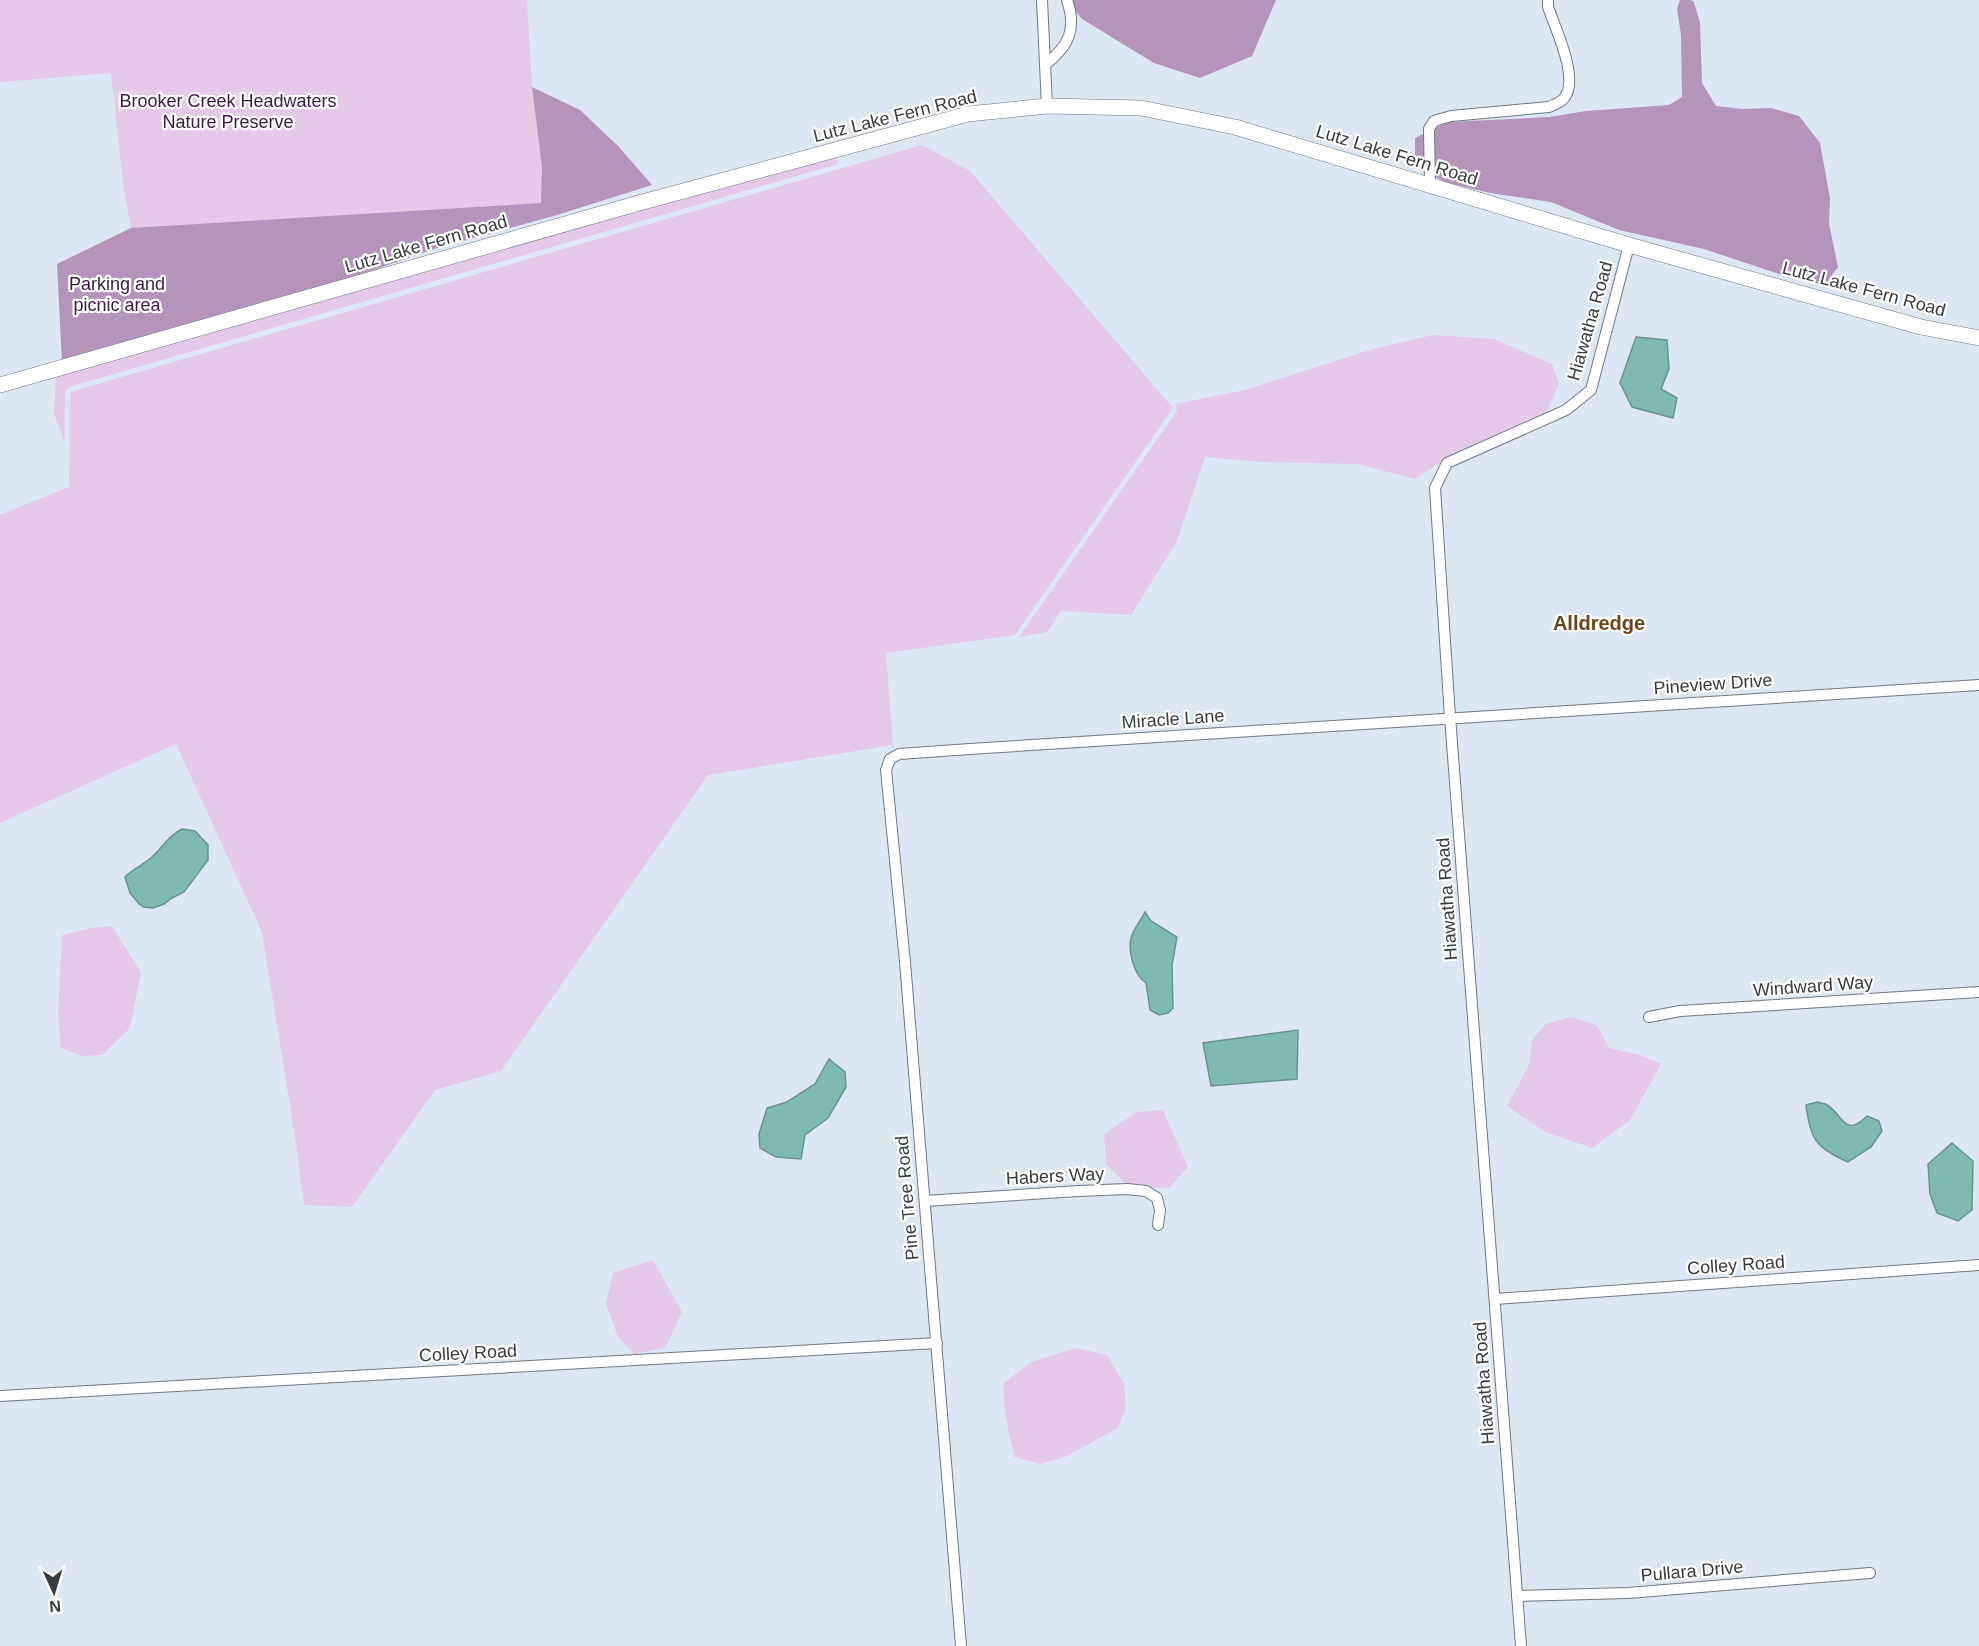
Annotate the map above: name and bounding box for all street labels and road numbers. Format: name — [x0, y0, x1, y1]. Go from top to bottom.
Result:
street label: Lutz Lake Fern Road — [811, 86, 979, 146]
street label: Lutz Lake Fern Road — [1314, 121, 1480, 189]
street label: Lutz Lake Fern Road — [342, 211, 510, 277]
street label: Lutz Lake Fern Road — [1780, 258, 1948, 320]
street label: Hiawatha Road — [1563, 259, 1617, 383]
street label: Pineview Drive — [1653, 670, 1773, 698]
street label: Miracle Lane — [1121, 705, 1225, 733]
street label: Hiawatha Road — [1433, 837, 1461, 961]
street label: Windward Way — [1752, 972, 1874, 1000]
street label: Pine Tree Road — [892, 1135, 922, 1261]
street label: Habers Way — [1005, 1163, 1105, 1189]
street label: Colley Road — [1686, 1252, 1786, 1278]
street label: Hiawatha Road — [1470, 1321, 1498, 1445]
street label: Colley Road — [419, 1340, 517, 1366]
street label: Pullara Drive — [1640, 1557, 1744, 1585]

